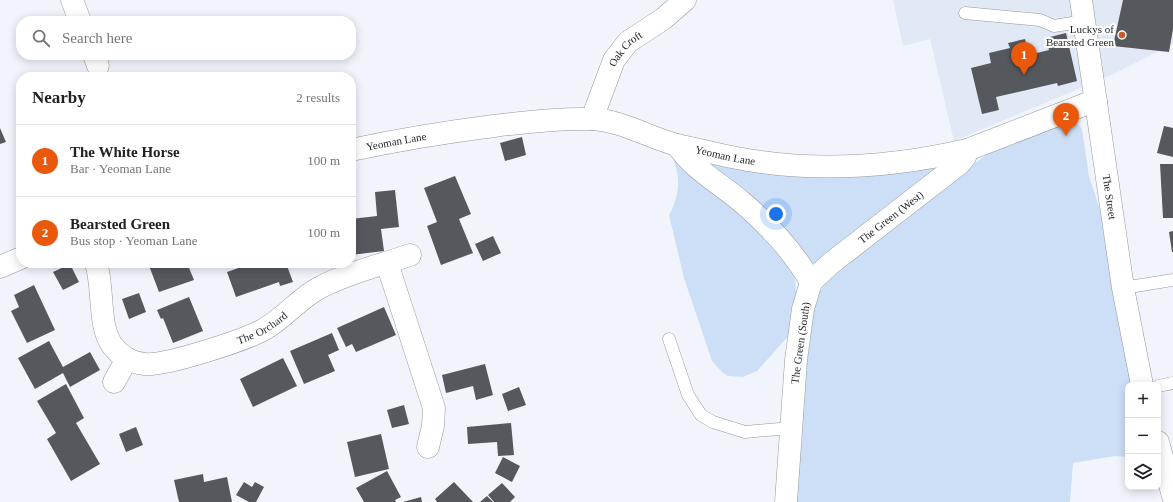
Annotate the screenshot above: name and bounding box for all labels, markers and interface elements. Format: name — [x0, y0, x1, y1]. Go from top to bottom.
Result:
search box — [16, 16, 356, 60]
place label: Luckys of Bearsted Green — [1046, 23, 1114, 48]
icon: search — [30, 27, 52, 49]
street label: Oak Croft — [606, 29, 644, 68]
text: Search here — [62, 30, 132, 46]
marker: Luckys of Bearsted Green — [1117, 30, 1127, 40]
pin: 1 — [1011, 42, 1037, 75]
text: Nearby — [32, 88, 86, 107]
text: 2 results — [296, 90, 340, 105]
pin: 2 — [1053, 103, 1079, 136]
street label: Yeoman Lane — [365, 130, 427, 153]
street label: Yeoman Lane — [694, 143, 756, 167]
text: The White Horse — [70, 144, 180, 160]
text: 1 — [42, 153, 48, 168]
text: 100 m — [307, 153, 340, 168]
text: Bar · Yeoman Lane — [70, 161, 171, 176]
street label: The Street — [1100, 174, 1119, 220]
street label: The Green (West) — [856, 188, 926, 246]
your location — [766, 204, 786, 224]
text: Bearsted Green — [70, 216, 170, 232]
text: 2 — [42, 225, 48, 240]
text: 100 m — [307, 225, 340, 240]
text: Bus stop · Yeoman Lane — [70, 233, 197, 248]
street label: The Green (South) — [788, 301, 813, 385]
street label: The Orchard — [235, 309, 290, 346]
map controls — [1125, 382, 1161, 490]
button: + — [1125, 382, 1161, 418]
button: − — [1125, 418, 1161, 454]
button: layers — [1125, 454, 1161, 490]

